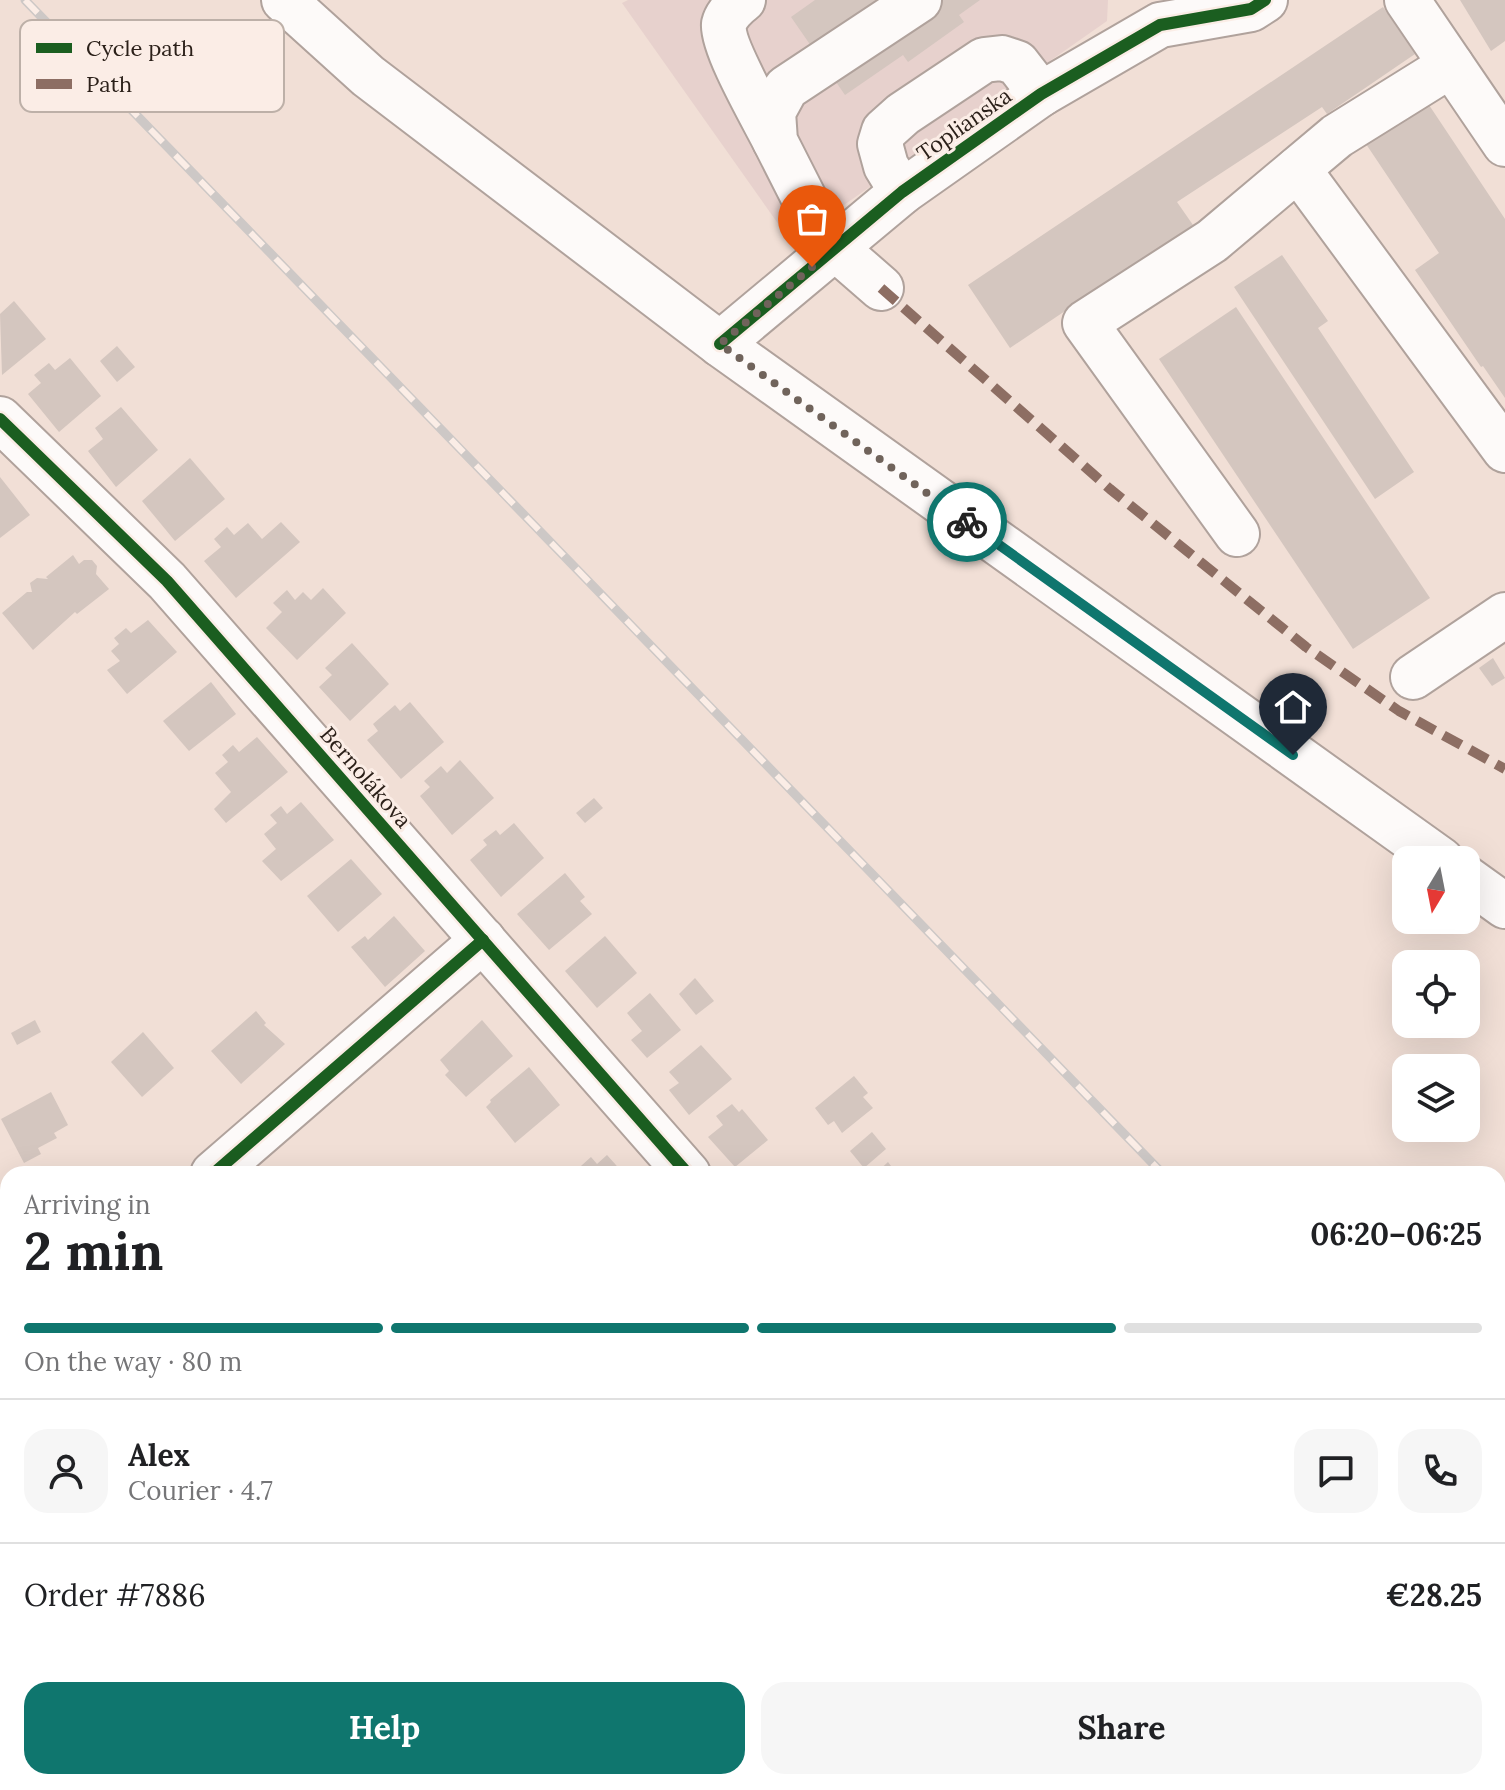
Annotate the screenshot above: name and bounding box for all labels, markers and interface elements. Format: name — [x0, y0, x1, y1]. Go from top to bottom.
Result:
legend — [20, 20, 284, 112]
text: Cycle path — [86, 34, 194, 62]
text: Path — [86, 70, 132, 98]
street label: Toplianska — [911, 81, 1017, 167]
pin — [778, 185, 846, 267]
icon: bag — [790, 197, 834, 241]
courier — [927, 482, 1007, 562]
icon: bike — [945, 500, 989, 544]
pin — [1259, 673, 1327, 755]
icon: home — [1271, 685, 1315, 729]
street label: Bernolákova — [314, 721, 418, 833]
north arrow — [1392, 846, 1480, 934]
map controls — [1392, 846, 1480, 1142]
button: locate — [1392, 950, 1480, 1038]
button: layers — [1392, 1054, 1480, 1142]
text: Arriving in — [24, 1188, 151, 1221]
text: 06:20–06:25 — [1310, 1215, 1482, 1253]
text: 2 min — [24, 1218, 163, 1284]
text: On the way · 80 m — [24, 1345, 242, 1378]
button: person — [24, 1429, 108, 1513]
button: chat — [1294, 1429, 1378, 1513]
button: phone — [1398, 1429, 1482, 1513]
text: Alex — [128, 1436, 190, 1474]
text: Courier · 4.7 — [128, 1474, 273, 1507]
text: Order #7886 — [24, 1576, 205, 1614]
text: €28.25 — [1385, 1576, 1482, 1614]
button: Help — [24, 1682, 745, 1774]
button: Share — [761, 1682, 1482, 1774]

